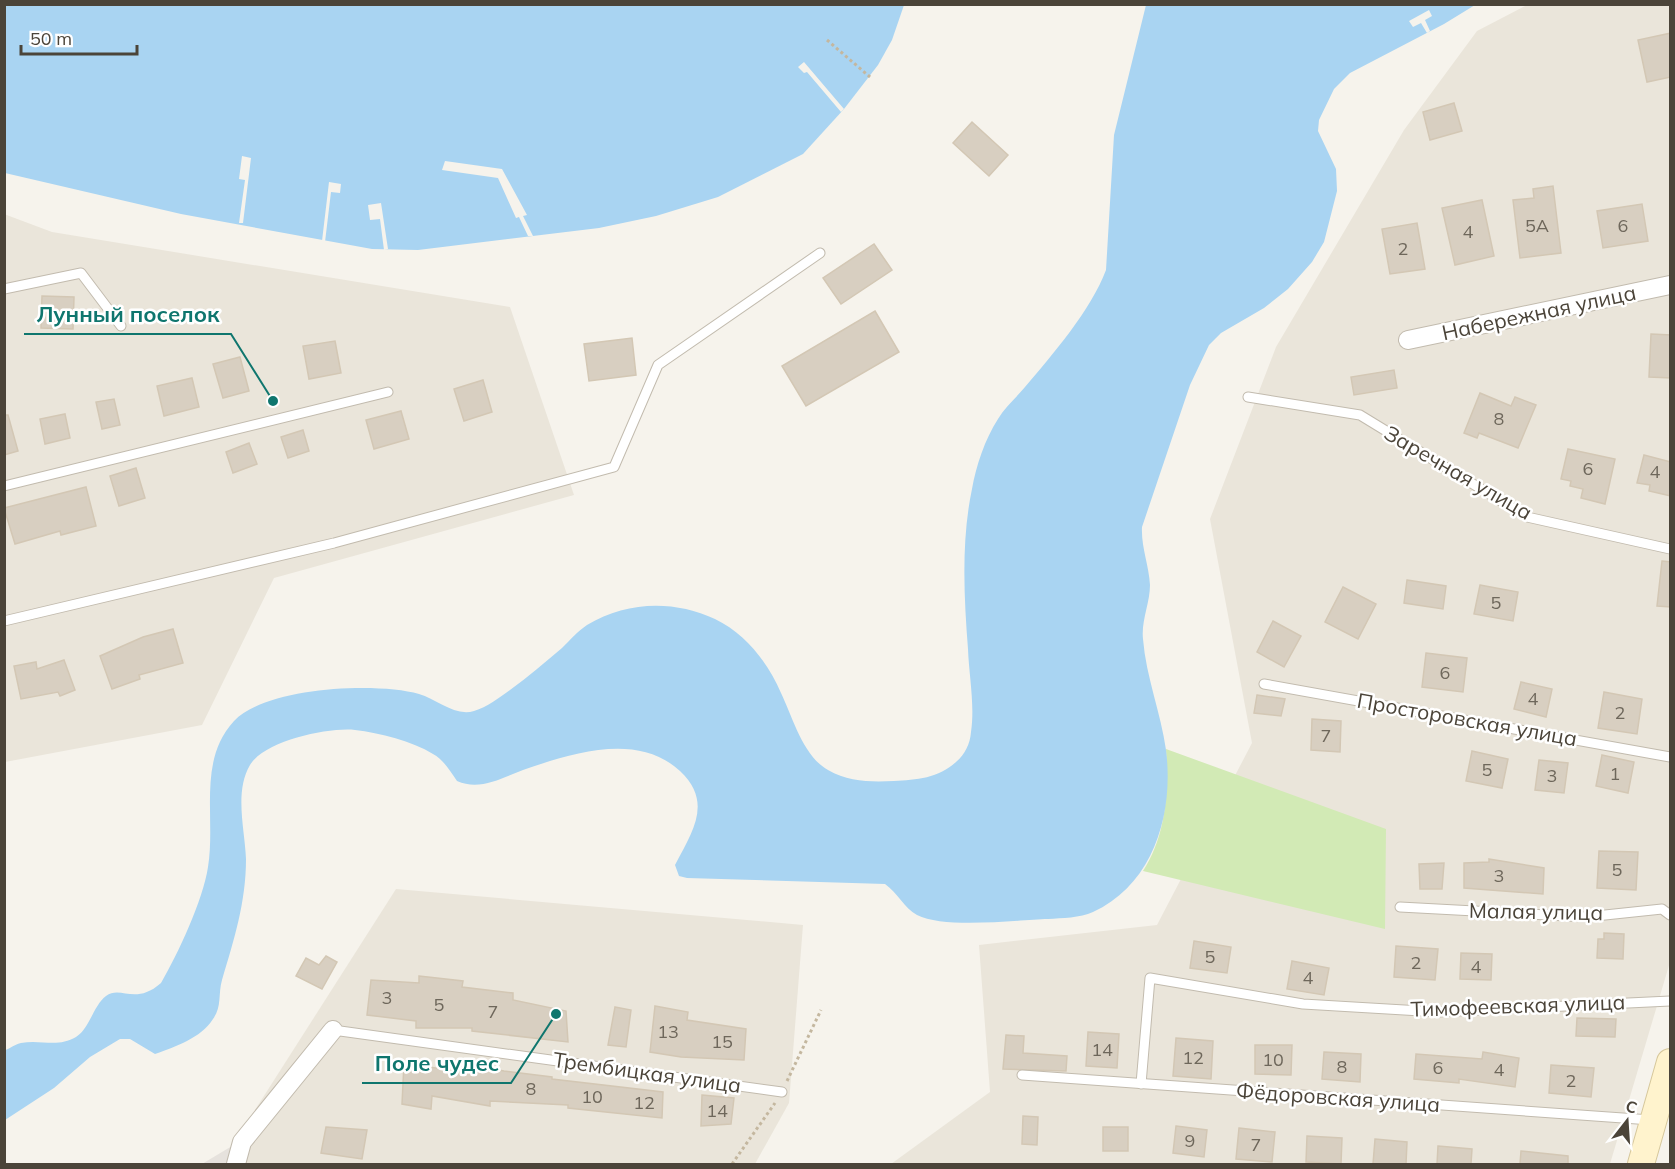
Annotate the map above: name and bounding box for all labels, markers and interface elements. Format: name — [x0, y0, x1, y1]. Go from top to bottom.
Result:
scale bar — [21, 18, 136, 56]
text: 50 m — [30, 27, 72, 50]
house number: 5А — [1525, 214, 1549, 237]
house number: 6 — [1618, 214, 1628, 237]
house number: 4 — [1463, 220, 1474, 243]
house number: 2 — [1398, 237, 1408, 260]
street label: Набережная улица — [1439, 279, 1638, 345]
callout: Лунный поселок — [24, 294, 231, 334]
text: Лунный поселок — [36, 300, 220, 328]
house number: 8 — [1494, 407, 1504, 430]
street label: Заречная улица — [1380, 419, 1537, 525]
house number: 6 — [1583, 457, 1593, 480]
house number: 4 — [1650, 460, 1661, 483]
house number: 5 — [1491, 591, 1502, 614]
house number: 6 — [1440, 661, 1450, 684]
street label: Просторовская улица — [1355, 687, 1579, 751]
house number: 4 — [1528, 687, 1539, 710]
house number: 2 — [1615, 701, 1625, 724]
house number: 7 — [1321, 724, 1331, 747]
house number: 5 — [1482, 758, 1493, 781]
house number: 1 — [1610, 762, 1620, 785]
house number: 3 — [1547, 764, 1557, 787]
house number: 5 — [1612, 858, 1623, 881]
house number: 3 — [1494, 864, 1504, 887]
street label: Малая улица — [1469, 897, 1603, 925]
house number: 5 — [1205, 945, 1216, 968]
house number: 2 — [1411, 951, 1421, 974]
house number: 4 — [1471, 955, 1482, 978]
house number: 4 — [1303, 966, 1314, 989]
house number: 3 — [382, 986, 392, 1009]
street label: Тимофеевская улица — [1410, 988, 1626, 1022]
house number: 5 — [434, 993, 445, 1016]
house number: 7 — [488, 1000, 498, 1023]
house number: 13 — [657, 1020, 679, 1043]
house number: 15 — [711, 1030, 733, 1053]
house number: 14 — [1091, 1038, 1113, 1061]
callout: Поле чудес — [362, 1043, 511, 1083]
street label: Трембицкая улица — [551, 1046, 743, 1098]
house number: 12 — [1182, 1046, 1204, 1069]
house number: 10 — [1262, 1048, 1284, 1071]
text: Поле чудес — [375, 1049, 499, 1077]
house number: 8 — [1337, 1055, 1347, 1078]
house number: 6 — [1433, 1056, 1443, 1079]
house number: 4 — [1494, 1058, 1505, 1081]
house number: 2 — [1566, 1069, 1576, 1092]
house number: 8 — [526, 1077, 536, 1100]
street label: Фёдоровская улица — [1235, 1077, 1441, 1117]
house number: 10 — [581, 1085, 603, 1108]
house number: 12 — [633, 1091, 655, 1114]
north arrow — [1597, 1091, 1657, 1151]
text: С — [1623, 1095, 1640, 1118]
house number: 14 — [706, 1099, 728, 1122]
house number: 9 — [1185, 1129, 1195, 1152]
house number: 7 — [1251, 1133, 1261, 1156]

